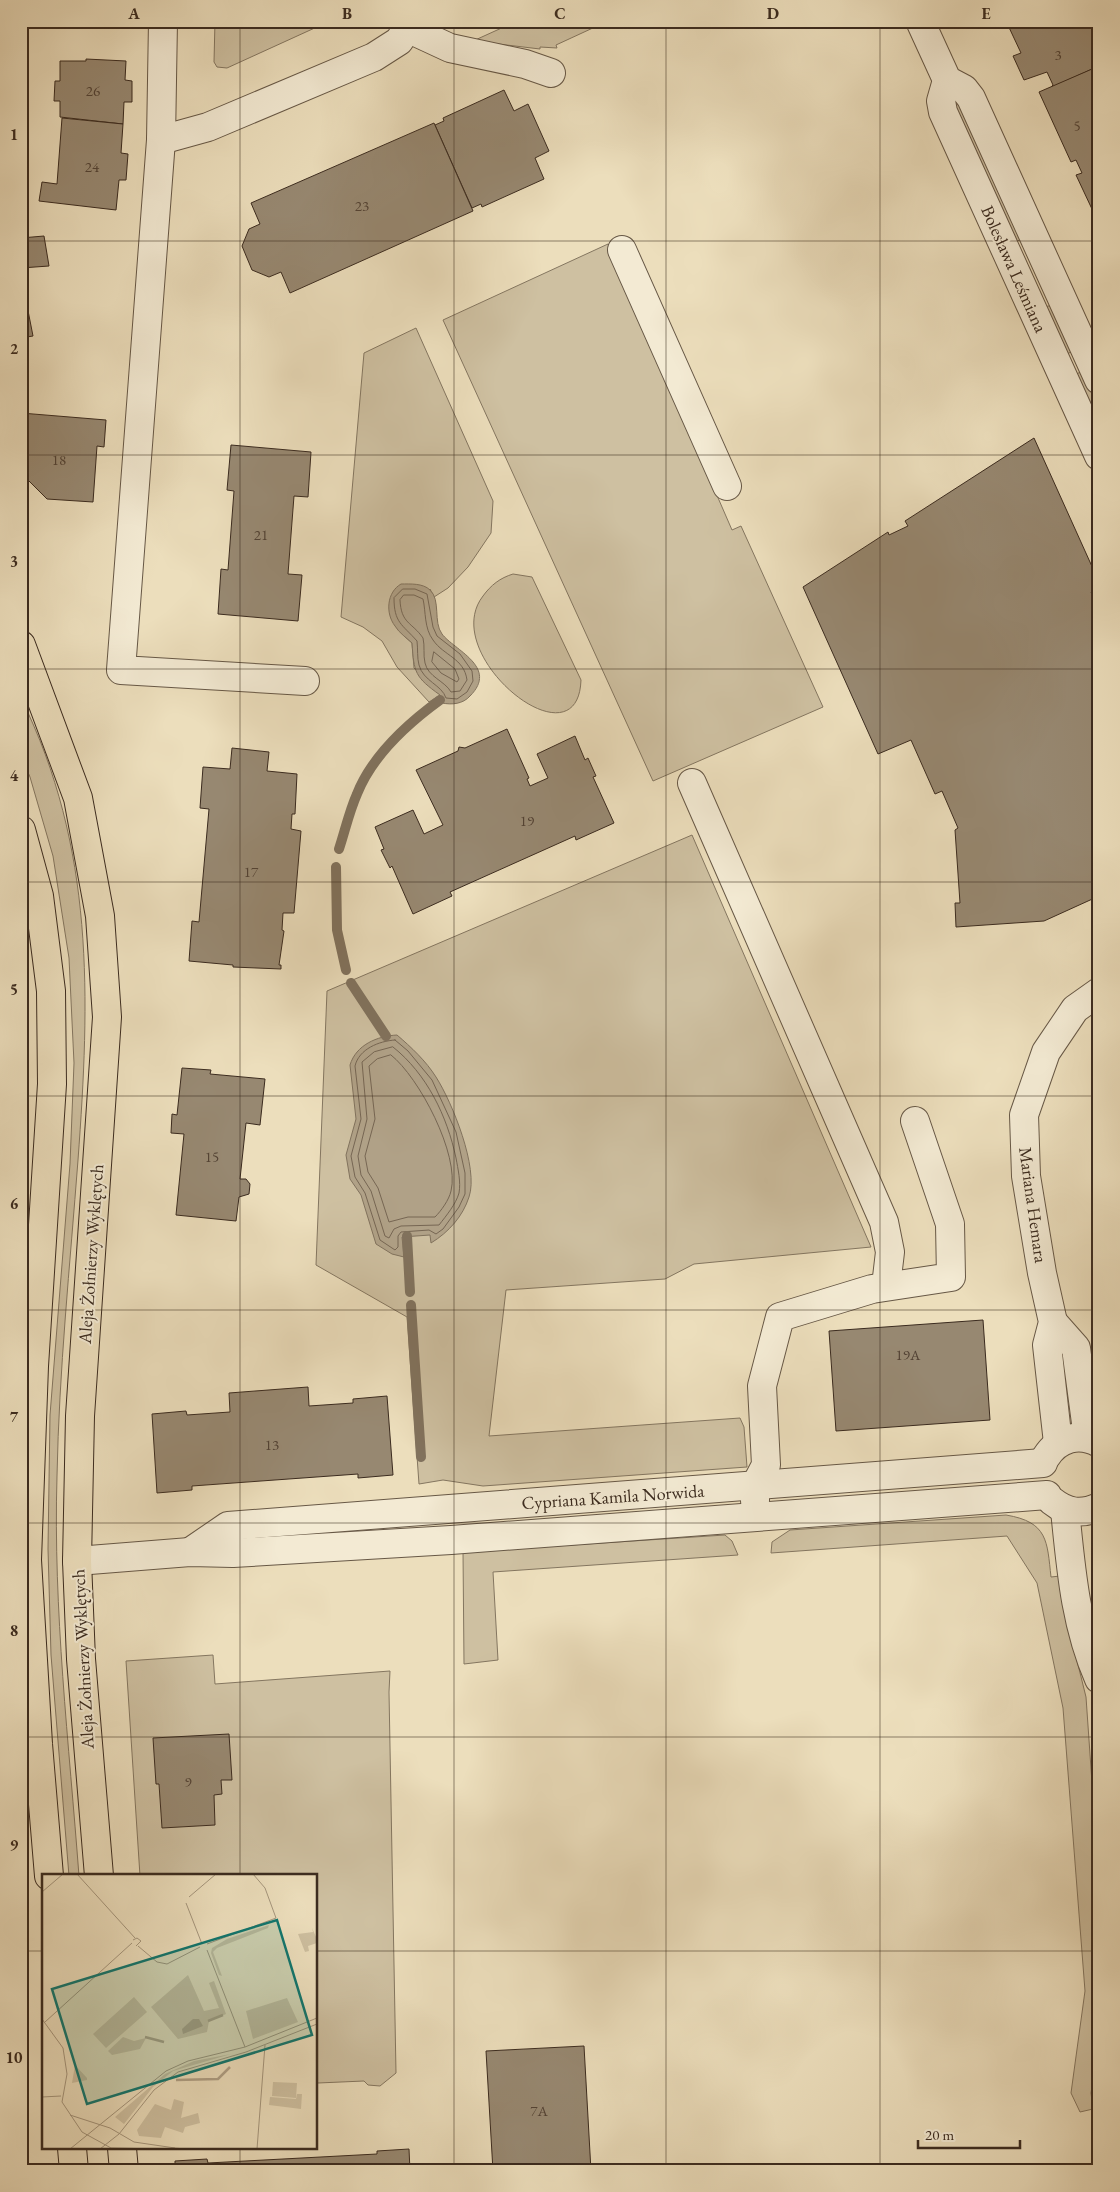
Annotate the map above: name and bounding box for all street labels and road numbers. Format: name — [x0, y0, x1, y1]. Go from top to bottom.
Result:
street label: Bolesława Leśmiana — [976, 202, 1053, 337]
street label: Mariana Hemara — [1014, 1145, 1053, 1265]
street label: Aleja Żołnierzy Wyklętych — [73, 1163, 108, 1346]
street label: Cypriana Kamila Norwida — [521, 1479, 706, 1514]
street label: Aleja Żołnierzy Wyklętych — [66, 1568, 99, 1751]

